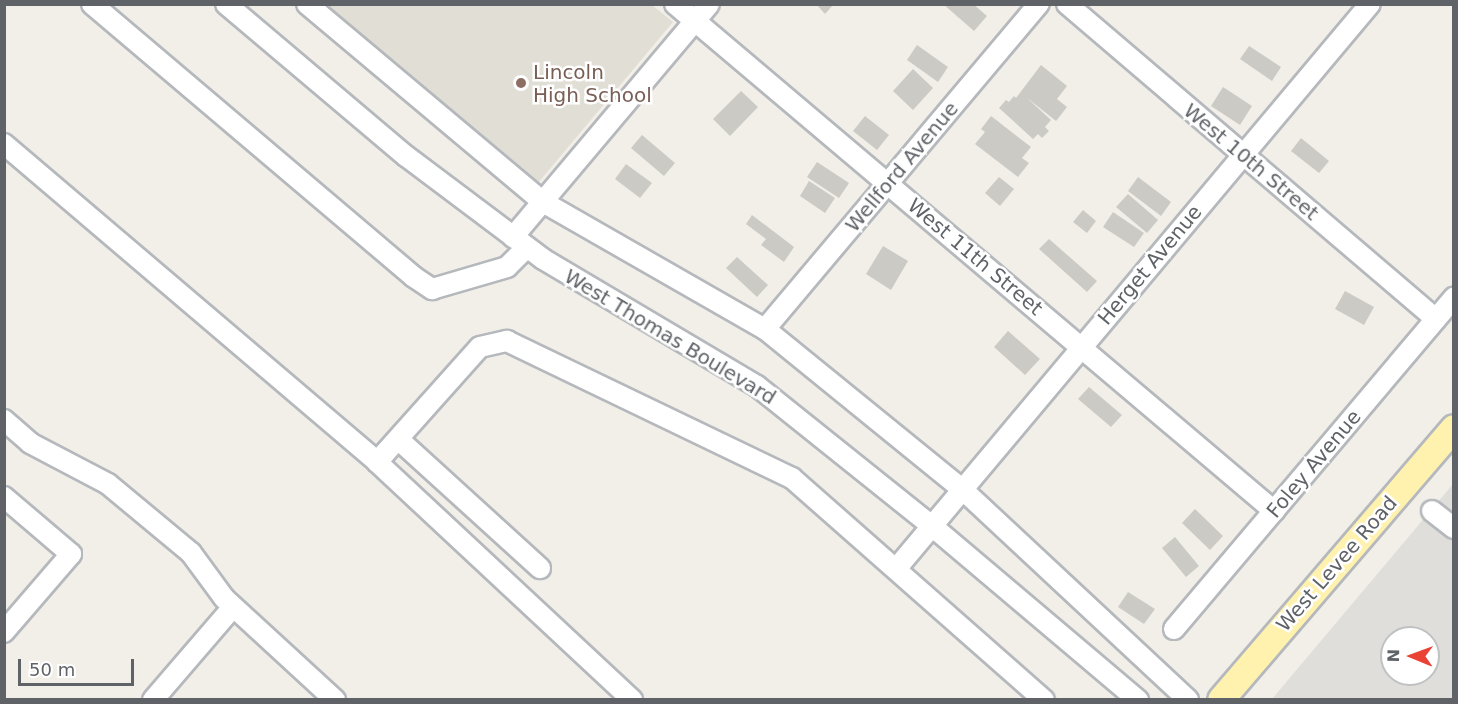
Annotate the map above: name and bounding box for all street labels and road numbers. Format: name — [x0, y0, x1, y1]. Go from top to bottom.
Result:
street label: Wellford Avenue — [841, 97, 963, 237]
street label: West 10th Street — [1179, 99, 1323, 225]
street label: West 11th Street — [903, 194, 1047, 320]
street label: Herget Avenue — [1093, 200, 1207, 330]
street label: West Thomas Boulevard — [560, 264, 780, 410]
street label: Foley Avenue — [1262, 405, 1366, 523]
street label: West Levee Road — [1272, 491, 1402, 637]

